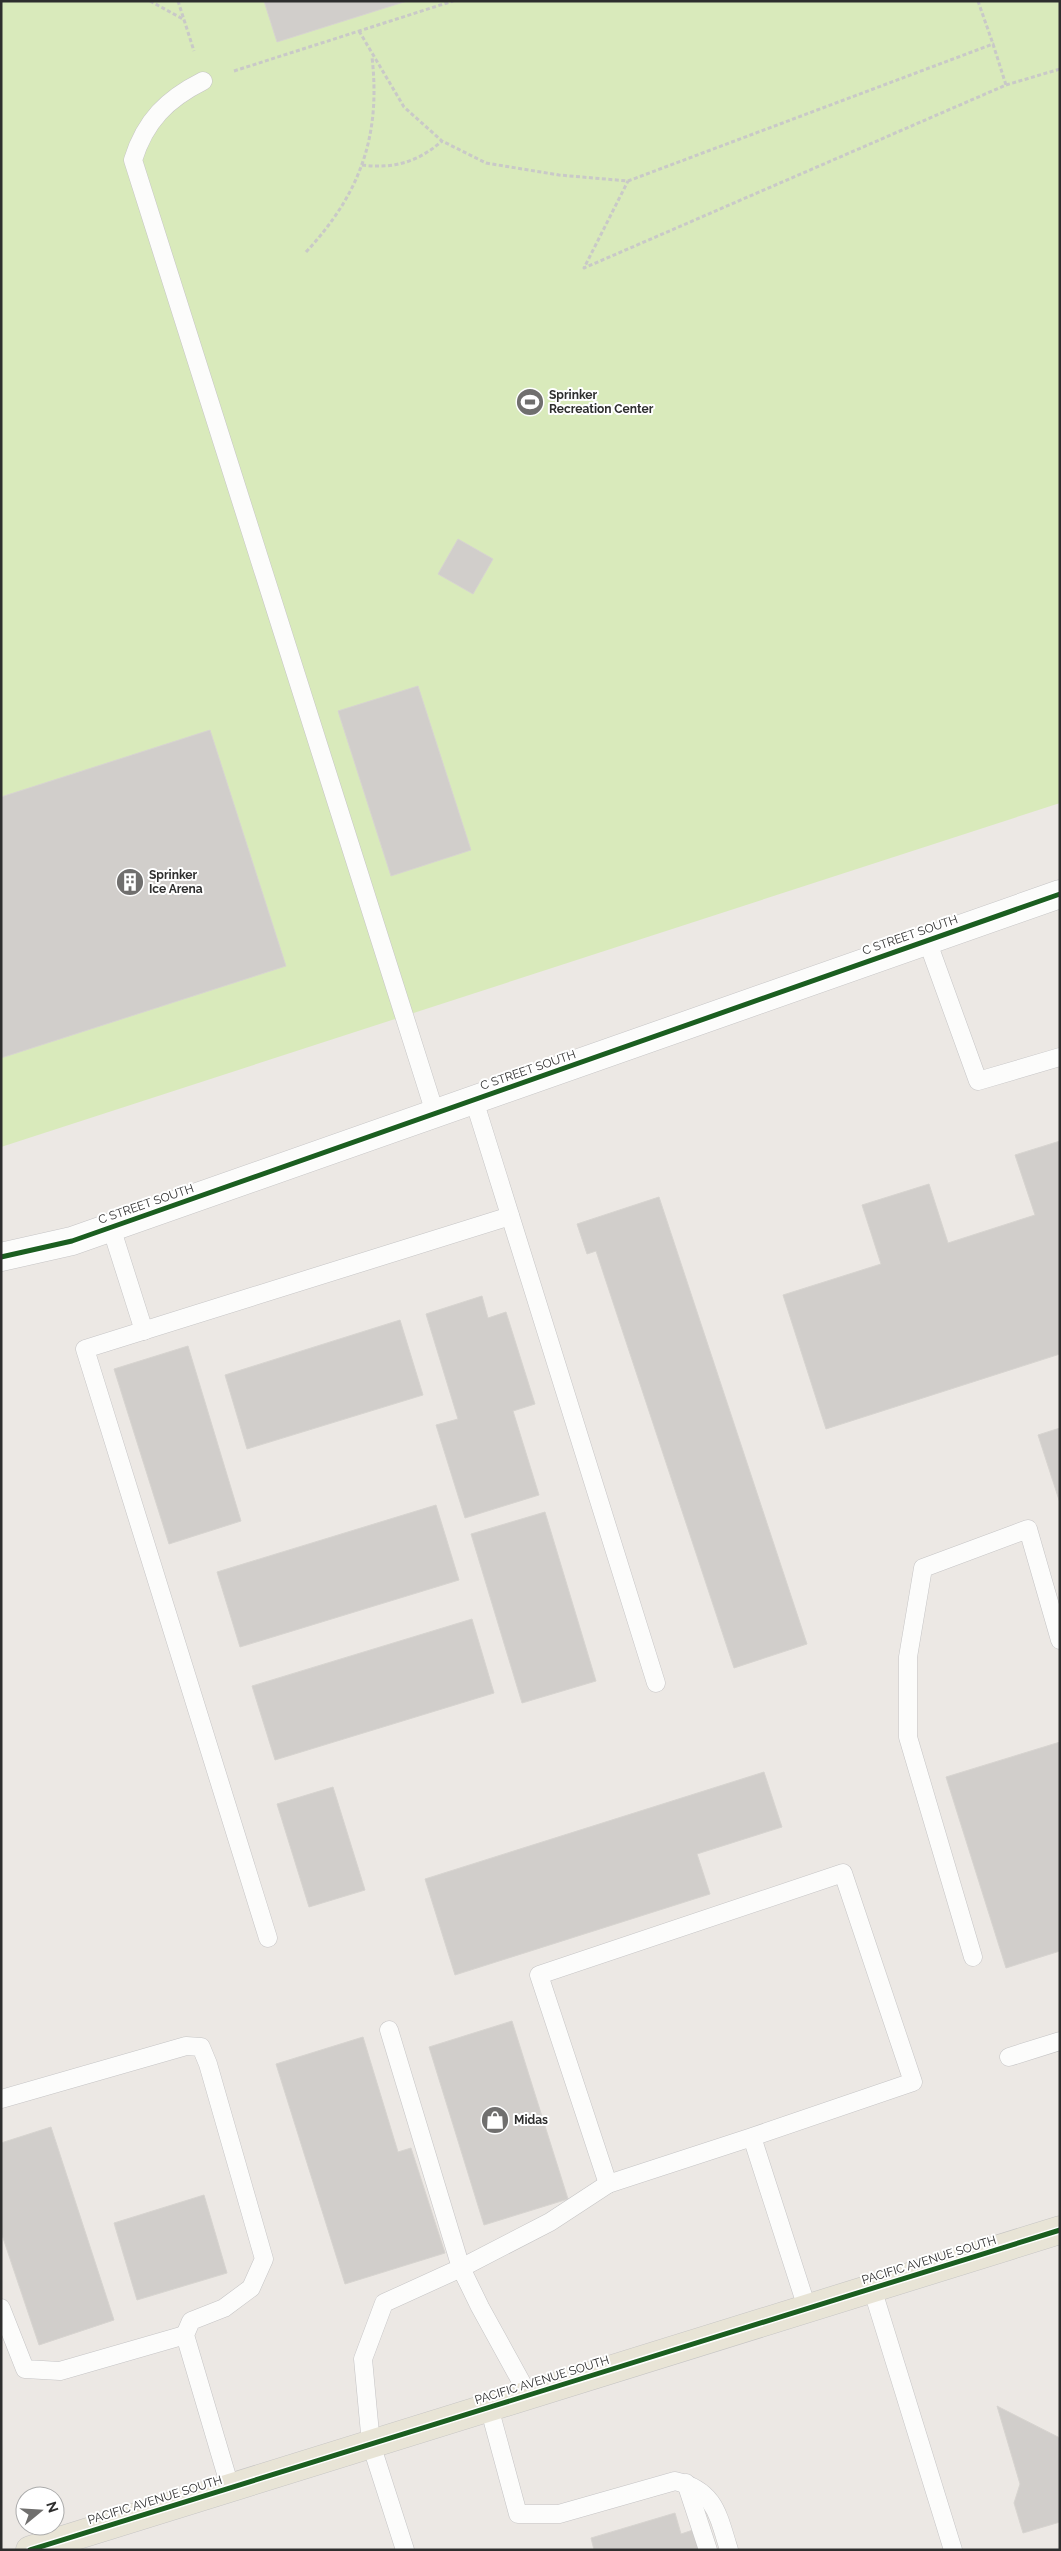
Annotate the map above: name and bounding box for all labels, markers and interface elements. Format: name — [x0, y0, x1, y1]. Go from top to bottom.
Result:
sports icon: Sprinker Recreation Center — [515, 387, 545, 417]
place label: Sprinker Recreation Center — [549, 388, 654, 416]
building icon: Sprinker Ice Arena — [115, 867, 145, 897]
place label: Sprinker Ice Arena — [149, 868, 203, 896]
street label: C STREET SOUTH — [860, 912, 960, 958]
street label: C STREET SOUTH — [478, 1047, 578, 1093]
street label: C STREET SOUTH — [96, 1181, 196, 1227]
shop icon: Midas — [480, 2105, 510, 2135]
place label: Midas — [514, 2113, 548, 2127]
street label: PACIFIC AVENUE SOUTH — [860, 2233, 998, 2287]
street label: PACIFIC AVENUE SOUTH — [473, 2353, 611, 2407]
street label: PACIFIC AVENUE SOUTH — [86, 2473, 224, 2527]
north arrow — [15, 2486, 65, 2536]
text: N — [43, 2499, 62, 2515]

